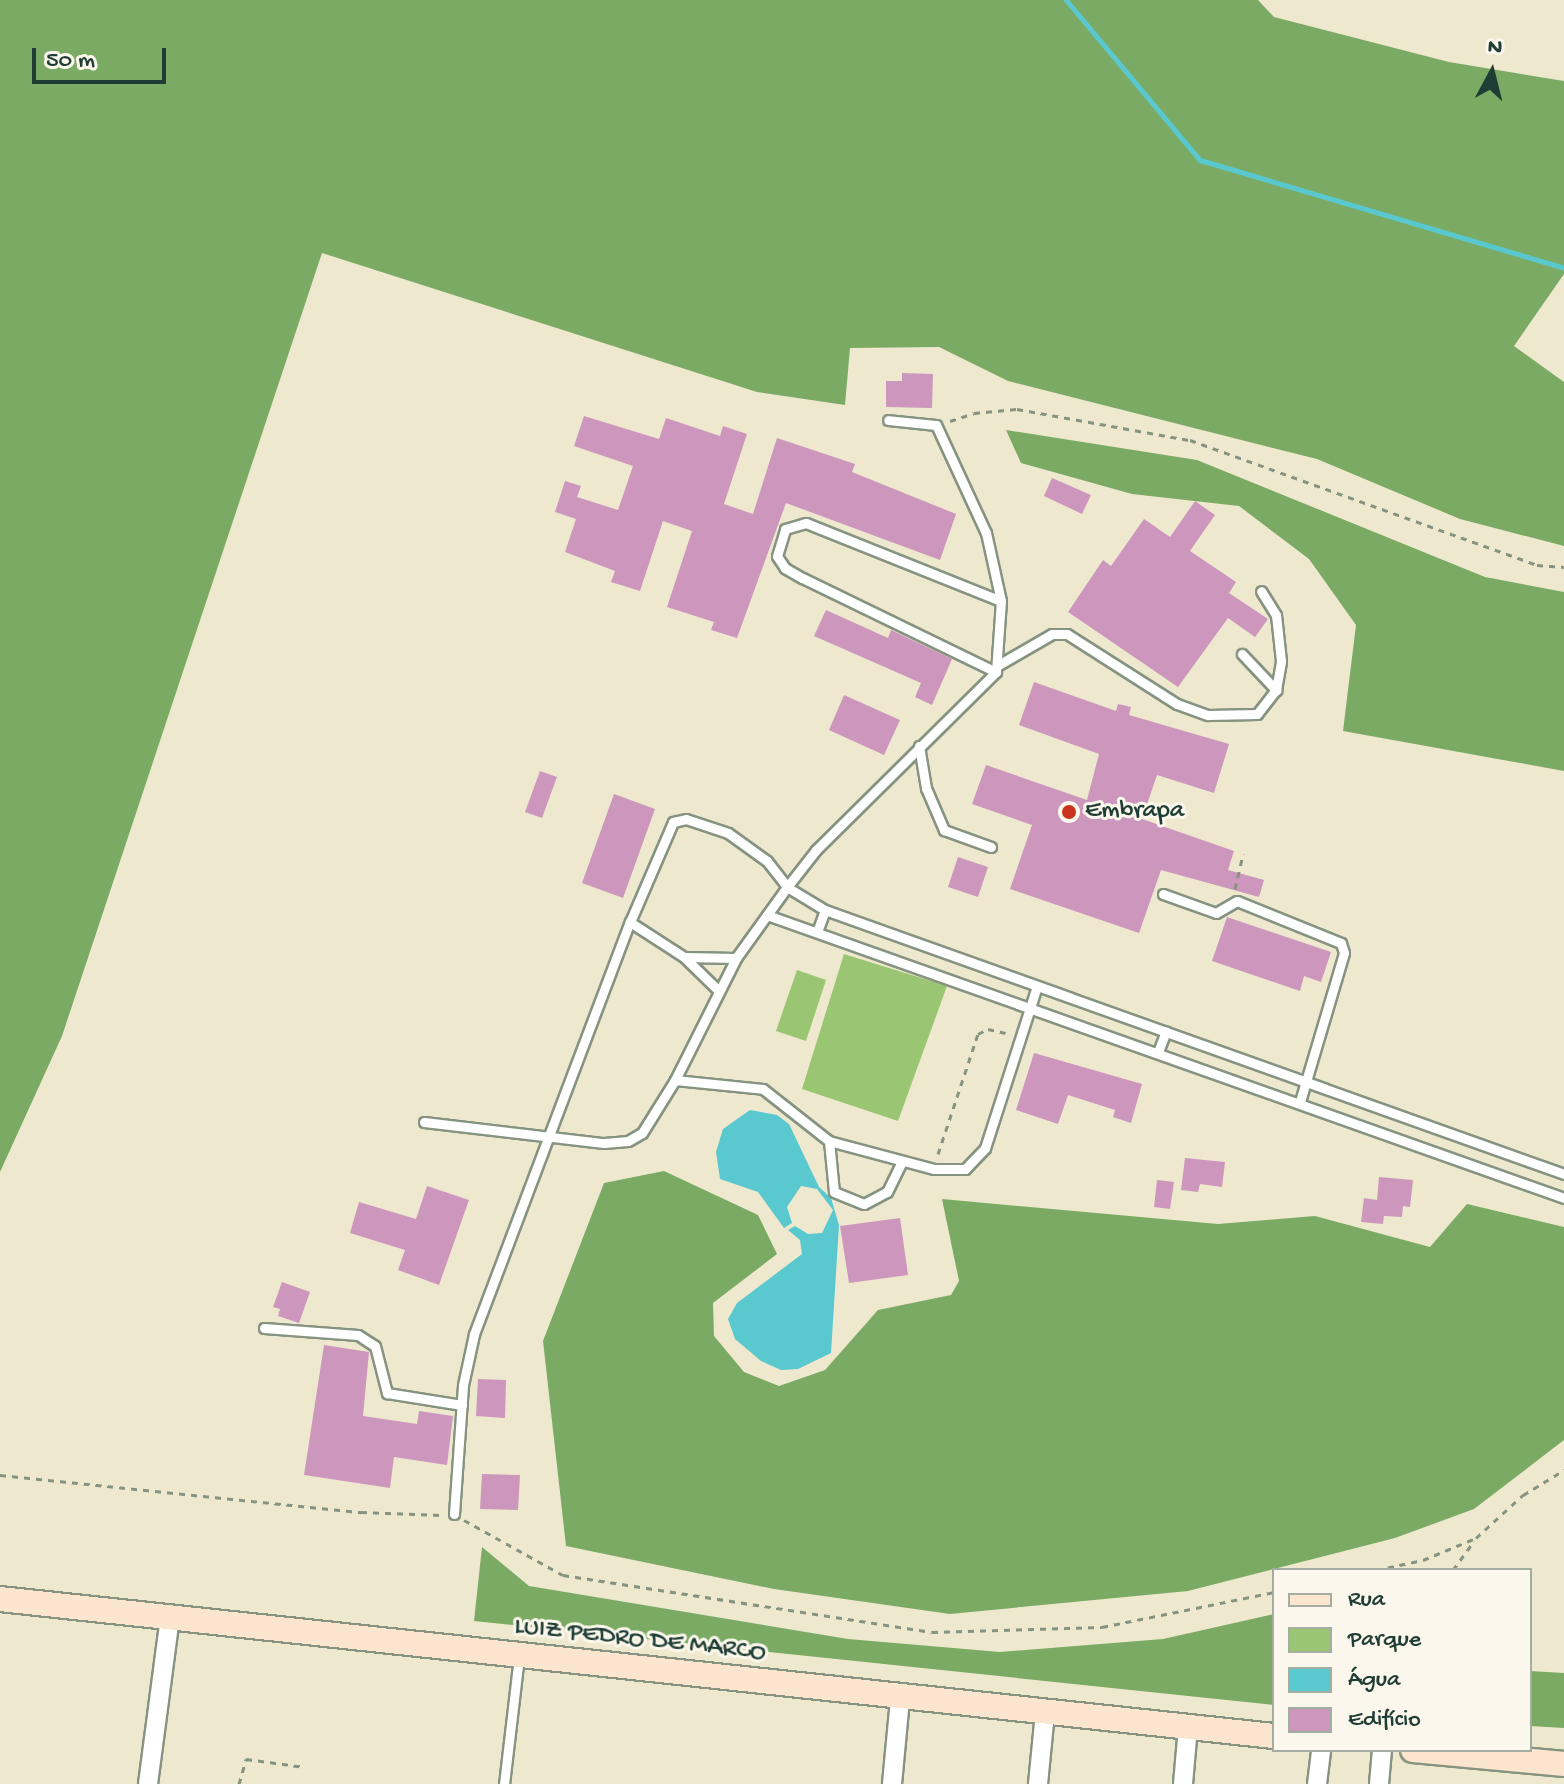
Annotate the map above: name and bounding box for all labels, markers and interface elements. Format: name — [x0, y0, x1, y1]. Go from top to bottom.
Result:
scale bar — [36, 32, 170, 82]
north arrow — [1452, 32, 1532, 112]
text: N — [1486, 34, 1504, 62]
text: 50 m — [46, 47, 95, 76]
place label: Embrapa — [1085, 796, 1184, 828]
marker: Embrapa — [1060, 803, 1078, 821]
legend — [1272, 1568, 1532, 1752]
text: Rua — [1348, 1586, 1385, 1615]
street label: LUIZ PEDRO DE MARCO — [513, 1612, 767, 1670]
text: Parque — [1348, 1626, 1421, 1655]
text: Água — [1348, 1666, 1400, 1695]
text: Edifício — [1348, 1706, 1421, 1735]

